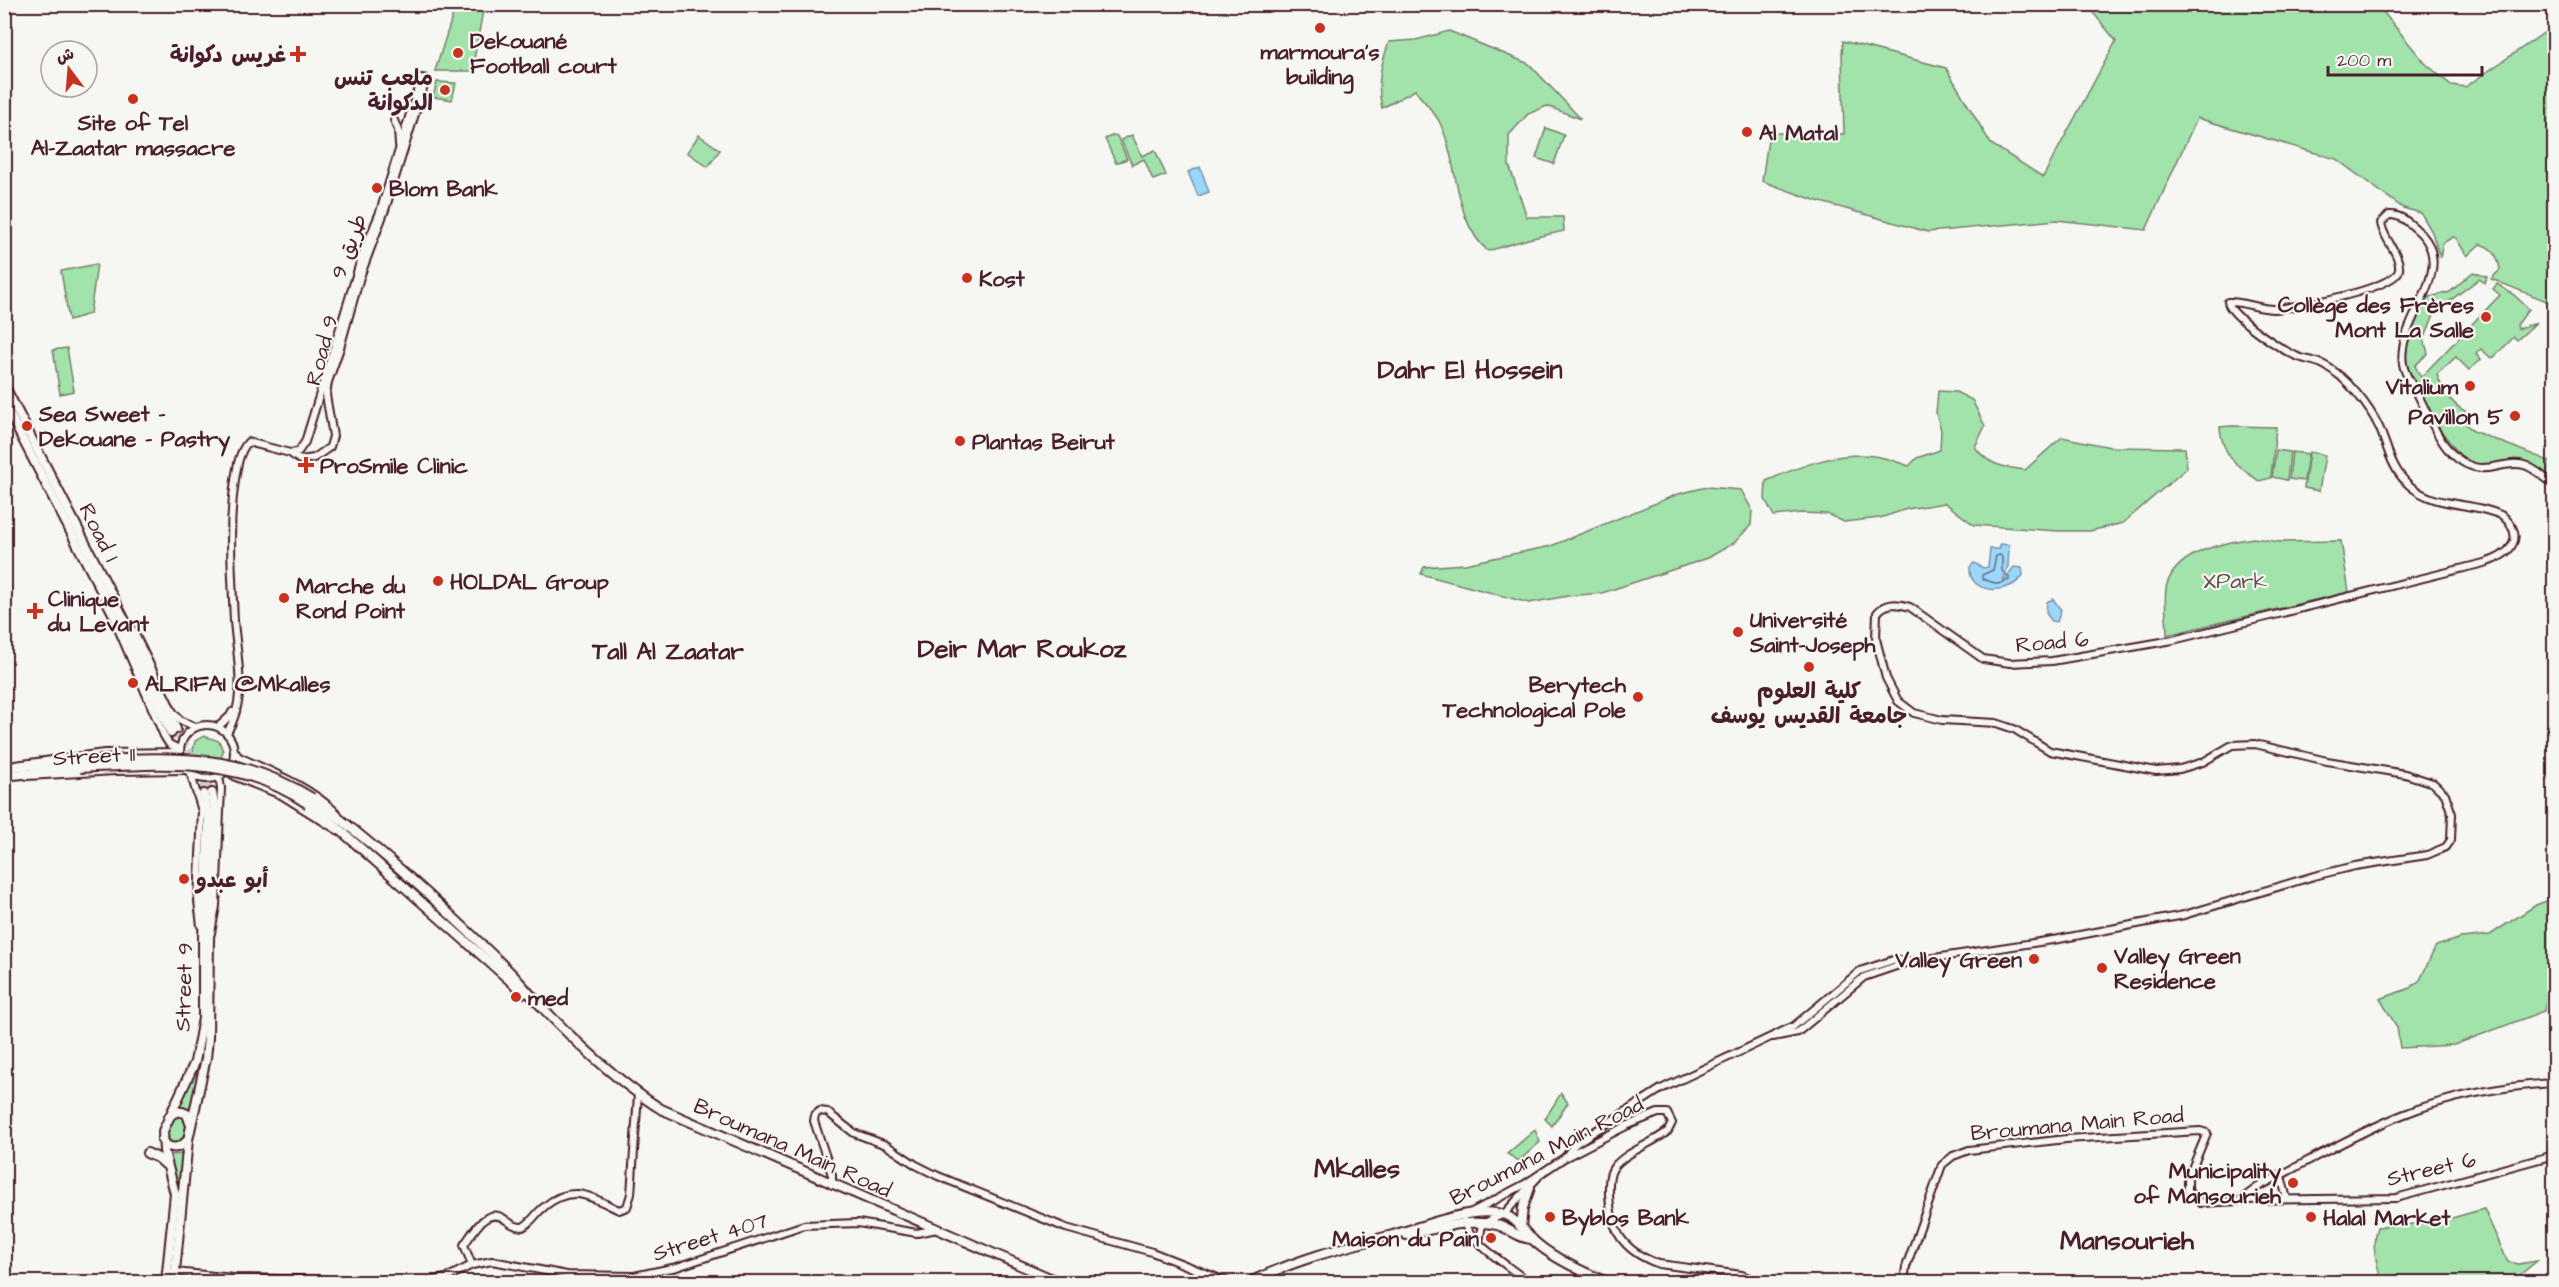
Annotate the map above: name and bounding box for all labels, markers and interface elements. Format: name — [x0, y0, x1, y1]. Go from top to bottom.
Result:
marker: marmoura's building — [1313, 21, 1327, 35]
place label: Dekouané Football court — [470, 26, 618, 82]
place label: marmoura's building — [1260, 37, 1380, 94]
north arrow — [39, 39, 99, 99]
scale bar — [2328, 39, 2482, 77]
place label: غريس دكوانة — [170, 40, 286, 71]
text: ش — [54, 43, 77, 69]
marker: Dekouané Football court — [451, 46, 465, 60]
marker: غريس دكوانة — [291, 47, 305, 61]
text: 200 m — [2337, 48, 2391, 73]
place label: ملعب تنس الدكوانة — [334, 63, 433, 119]
marker: ملعب تنس الدكوانة — [438, 83, 452, 97]
marker: Site of Tel Al-Zaatar massacre — [126, 92, 140, 106]
place label: Site of Tel Al-Zaatar massacre — [31, 108, 235, 164]
place label: Al Matal — [1759, 118, 1839, 149]
marker: Al Matal — [1740, 125, 1754, 139]
place label: Blom Bank — [389, 174, 498, 205]
marker: Blom Bank — [370, 181, 384, 195]
street label: 9 طريق — [323, 209, 376, 284]
place label: Kost — [979, 264, 1026, 295]
marker: Kost — [960, 271, 974, 285]
place label: Collège des Frères Mont La Salle — [2278, 290, 2474, 346]
marker: Collège des Frères Mont La Salle — [2479, 310, 2493, 324]
street label: Road 9 — [298, 312, 347, 389]
district label: Dahr El Hossein — [1377, 352, 1563, 388]
place label: Vitalium — [2385, 372, 2459, 403]
marker: Vitalium — [2463, 379, 2477, 393]
place label: Sea Sweet - Dekouane - Pastry — [38, 399, 231, 457]
place label: Pavillon 5 — [2408, 402, 2503, 433]
marker: Pavillon 5 — [2508, 409, 2522, 423]
marker: Sea Sweet - Dekouane - Pastry — [20, 419, 34, 433]
place label: Plantas Beirut — [972, 427, 1116, 458]
marker: Plantas Beirut — [953, 434, 967, 448]
place label: ProSmile Clinic — [320, 451, 468, 482]
marker: ProSmile Clinic — [297, 456, 315, 474]
street label: Road 1 — [71, 498, 127, 568]
park label: XPark — [2203, 566, 2268, 597]
place label: HOLDAL Group — [450, 567, 610, 598]
place label: Marche du Rond Point — [296, 571, 406, 627]
marker: HOLDAL Group — [431, 574, 445, 588]
place label: Clinique du Levant — [47, 584, 150, 640]
marker: Marche du Rond Point — [277, 591, 291, 605]
marker: Clinique du Levant — [26, 602, 44, 620]
place label: Université Saint-Joseph — [1749, 605, 1877, 661]
street label: Road 6 — [2014, 624, 2090, 661]
marker: Université Saint-Joseph — [1731, 625, 1745, 639]
district label: Deir Mar Roukoz — [918, 631, 1128, 667]
district label: Tall Al Zaatar — [591, 635, 744, 669]
marker: كلية العلوم جامعة القديس يوسف — [1802, 660, 1816, 674]
place label: ALRIFAI @Mkalles — [145, 669, 331, 700]
place label: Berytech Technological Pole — [1442, 670, 1627, 727]
marker: ALRIFAI @Mkalles — [126, 676, 140, 690]
place label: كلية العلوم جامعة القديس يوسف — [1711, 676, 1907, 732]
marker: Berytech Technological Pole — [1631, 690, 1645, 704]
street label: Street 11 — [52, 739, 136, 774]
place label: أبو عبدو — [194, 865, 268, 896]
marker: أبو عبدو — [177, 872, 191, 886]
place label: Valley Green Residence — [2113, 941, 2241, 997]
street label: Street 9 — [167, 942, 202, 1032]
place label: Valley Green — [1894, 945, 2022, 978]
marker: Valley Green — [2027, 952, 2041, 966]
marker: Valley Green Residence — [2095, 961, 2109, 975]
place label: med — [528, 983, 569, 1014]
marker: med — [509, 990, 523, 1004]
street label: Broumana Main Road — [1444, 1089, 1649, 1214]
street label: Broumana Main Road — [688, 1091, 896, 1206]
street label: Broumana Main Road — [1969, 1100, 2185, 1149]
street label: Street 6 — [2384, 1144, 2479, 1195]
district label: Mkalles — [1314, 1151, 1400, 1187]
place label: Municipality of Mansourieh — [2134, 1156, 2282, 1212]
marker: Municipality of Mansourieh — [2286, 1176, 2300, 1190]
place label: Byblos Bank — [1562, 1203, 1690, 1236]
place label: Halal Market — [2323, 1203, 2451, 1234]
street label: Street 407 — [649, 1205, 772, 1270]
marker: Byblos Bank — [1543, 1210, 1557, 1224]
marker: Halal Market — [2304, 1210, 2318, 1224]
district label: Mansourieh — [2060, 1223, 2195, 1259]
place label: Maison du Pain — [1332, 1224, 1479, 1255]
marker: Maison du Pain — [1484, 1231, 1498, 1245]

